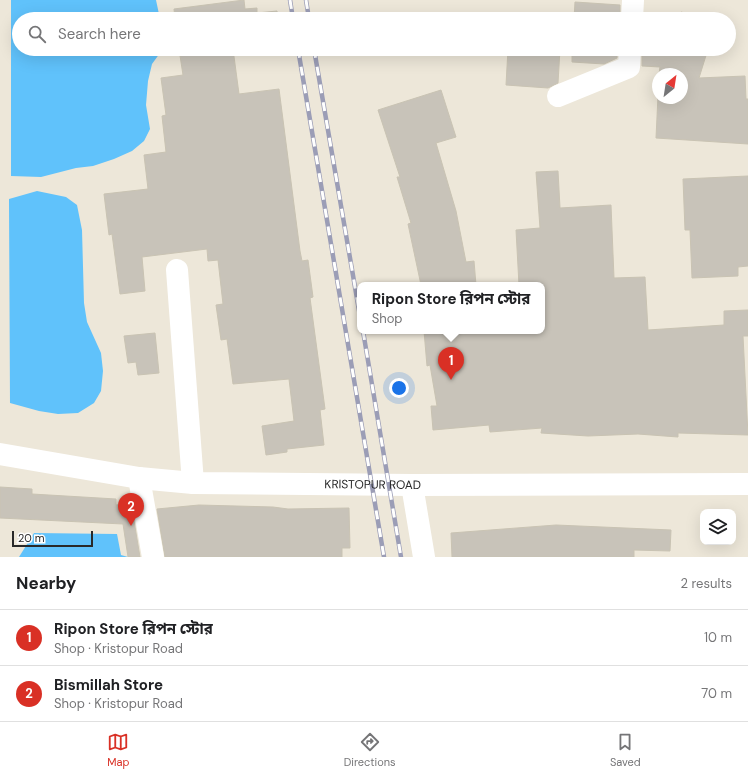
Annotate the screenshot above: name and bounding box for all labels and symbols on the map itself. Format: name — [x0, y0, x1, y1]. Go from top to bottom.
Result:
north arrow — [652, 68, 688, 104]
pin: 1 — [438, 347, 464, 380]
your location — [389, 378, 409, 398]
street label: KRISTOPUR ROAD — [324, 476, 421, 493]
pin: 2 — [118, 493, 144, 526]
scale bar — [12, 529, 93, 548]

